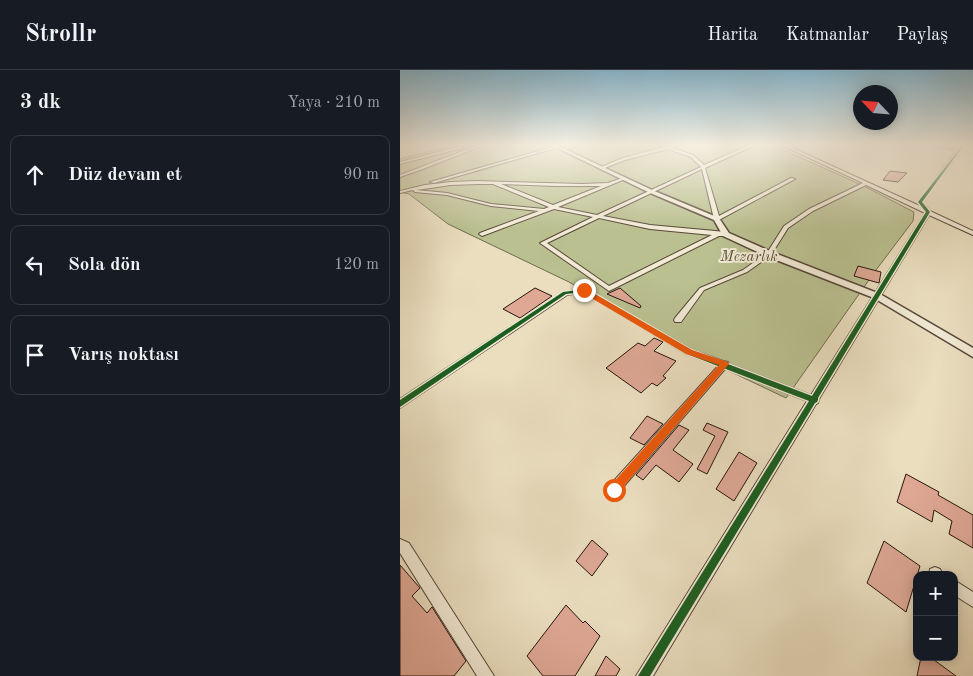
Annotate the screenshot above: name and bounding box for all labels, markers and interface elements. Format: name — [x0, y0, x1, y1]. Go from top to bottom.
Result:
text: Strollr — [25, 23, 96, 47]
text: Harita — [707, 26, 758, 44]
text: Katmanlar — [786, 26, 869, 44]
text: Paylaş — [897, 26, 948, 44]
north arrow — [853, 85, 898, 130]
text: 3 dk — [20, 92, 61, 113]
text: Yaya · 210 m — [287, 95, 380, 111]
icon: ahead — [21, 161, 49, 189]
text: Düz devam et — [68, 166, 182, 185]
text: 90 m — [343, 167, 379, 183]
park label: Mezarlık — [719, 250, 778, 265]
icon: left — [21, 251, 49, 279]
text: Sola dön — [68, 256, 141, 275]
text: 120 m — [334, 257, 379, 273]
route end — [573, 279, 596, 302]
icon: arrive — [21, 341, 49, 369]
text: Varış noktası — [68, 346, 179, 365]
route start — [603, 479, 626, 502]
map controls — [913, 571, 958, 661]
button: + — [913, 571, 958, 616]
button: − — [913, 616, 958, 661]

